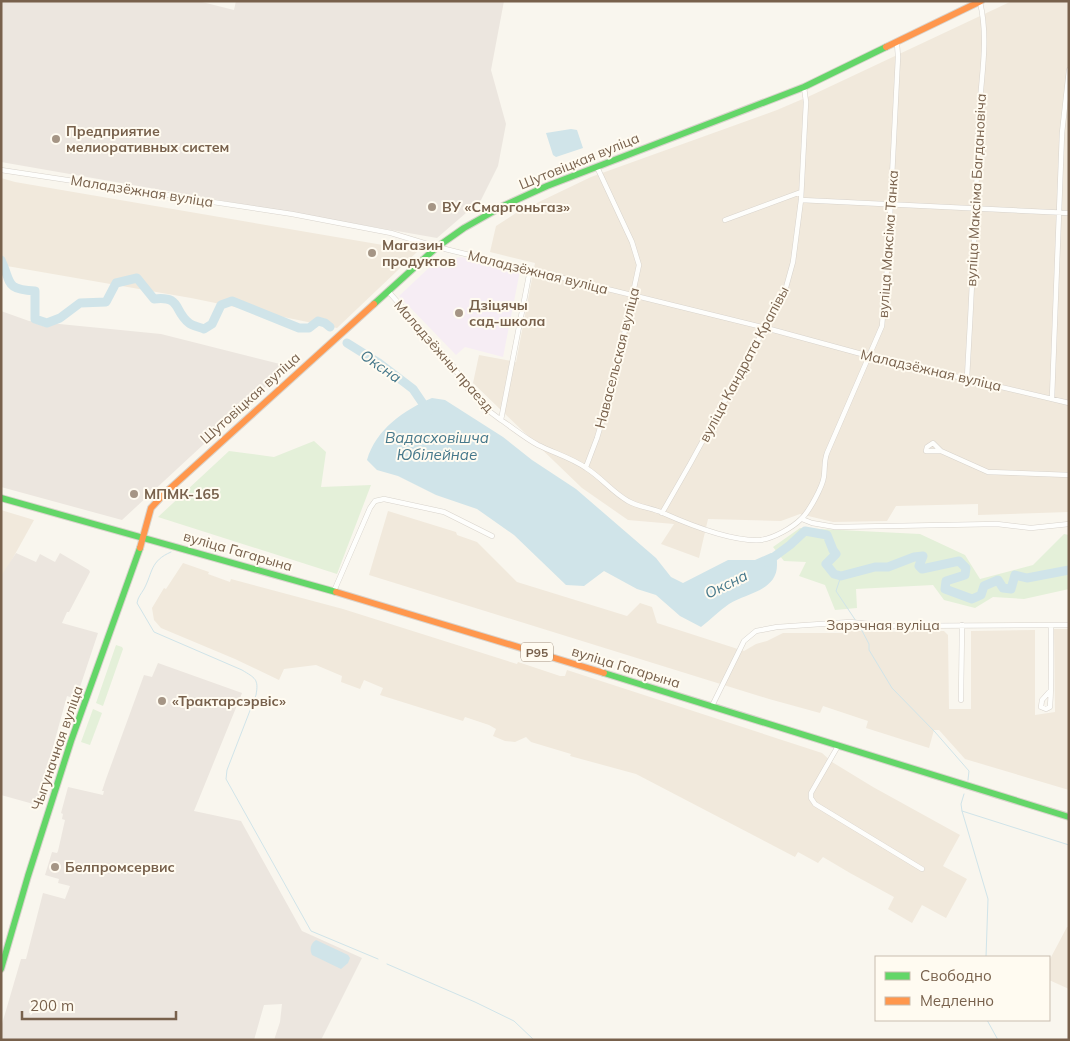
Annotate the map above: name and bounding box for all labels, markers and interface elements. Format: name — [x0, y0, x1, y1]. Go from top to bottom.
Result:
street label: вуліца Максіма Багдановіча — [962, 93, 990, 287]
place label: Предприятие мелиоративных систем — [66, 122, 229, 156]
street label: Шутовіцкая вуліца — [516, 129, 642, 193]
marker: Предприятие мелиоративных систем — [50, 133, 62, 145]
street label: вуліца Максіма Танка — [874, 170, 902, 318]
street label: Маладзёжная вуліца — [69, 171, 215, 211]
place label: ВУ «Смаргоньгаз» — [442, 198, 570, 216]
marker: ВУ «Смаргоньгаз» — [426, 201, 438, 213]
place label: Магазин продуктов — [382, 236, 456, 270]
street label: Маладзёжная вуліца — [466, 246, 610, 298]
marker: Магазин продуктов — [366, 247, 378, 259]
street label: вуліца Кандрата Крапівы — [695, 283, 793, 445]
street label: Навасельская вуліца — [591, 286, 643, 430]
street label: Маладзёжны праезд — [390, 296, 498, 416]
place label: Дзіцячы сад-школа — [469, 296, 545, 330]
marker: Дзіцячы сад-школа — [453, 307, 465, 319]
water label: Оксна — [357, 345, 405, 387]
street label: Маладзёжная вуліца — [859, 345, 1003, 395]
street label: Шутовіцкая вуліца — [196, 348, 304, 448]
water label: Вадасховішча Юбілейнае — [385, 428, 489, 464]
place label: МПМК-165 — [144, 485, 219, 503]
marker: МПМК-165 — [128, 488, 140, 500]
street label: вуліца Гагарына — [181, 527, 295, 575]
water label: Оксна — [701, 566, 751, 602]
street label: Зарэчная вуліца — [826, 616, 940, 634]
road number: Р95 — [521, 642, 553, 662]
street label: вуліца Гагарына — [570, 642, 682, 692]
street label: Чыгуначная вуліца — [27, 683, 87, 813]
place label: «Трактарсэрвіс» — [172, 692, 286, 710]
marker: «Трактарсэрвіс» — [156, 695, 168, 707]
place label: Белпромсервис — [65, 858, 175, 876]
marker: Белпромсервис — [49, 861, 61, 873]
legend — [875, 956, 1050, 1021]
text: Свободно — [920, 966, 992, 985]
scale bar — [22, 988, 176, 1020]
text: Медленно — [920, 991, 994, 1010]
text: 200 m — [30, 996, 74, 1015]

